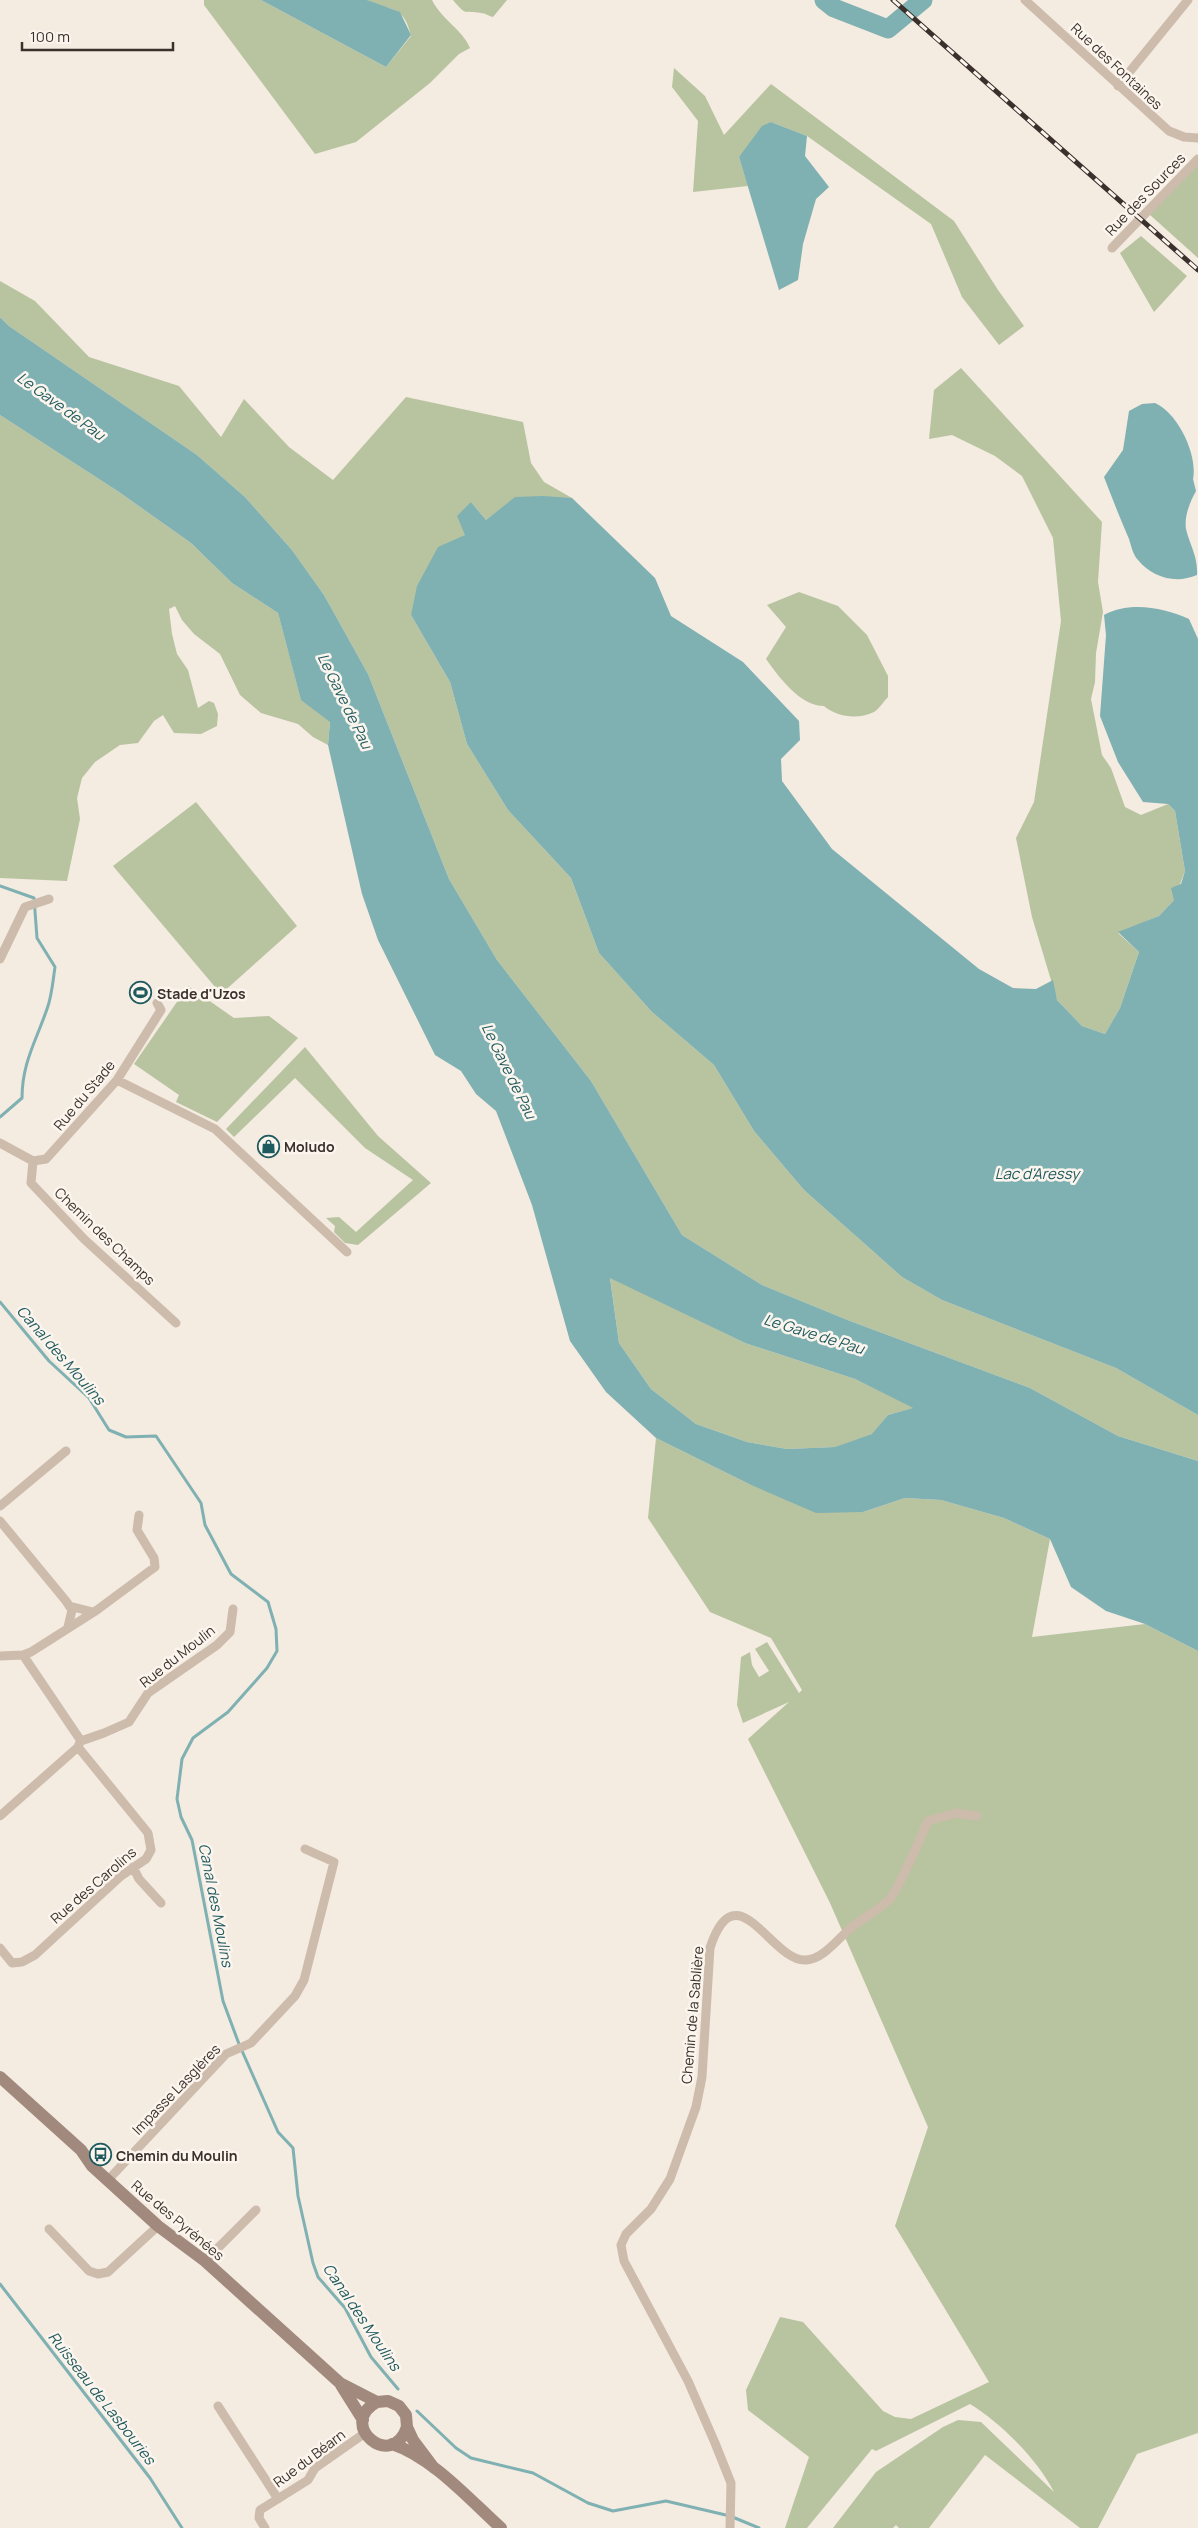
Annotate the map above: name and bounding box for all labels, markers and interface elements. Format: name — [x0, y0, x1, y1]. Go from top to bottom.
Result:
street label: Rue des Fontaines — [1067, 19, 1167, 113]
scale bar — [22, 20, 174, 52]
text: 100 m — [30, 26, 70, 47]
street label: Rue des Sources — [1101, 149, 1189, 239]
water label: Le Gave de Pau — [13, 367, 110, 446]
water label: Le Gave de Pau — [313, 650, 378, 753]
sports icon: Stade d'Uzos — [129, 981, 153, 1005]
place label: Stade d'Uzos — [157, 984, 246, 1003]
water label: Le Gave de Pau — [477, 1020, 542, 1123]
street label: Rue du Stade — [49, 1056, 119, 1134]
shop icon: Moludo — [256, 1134, 280, 1158]
place label: Moludo — [284, 1137, 335, 1156]
water label: Lac d'Aressy — [995, 1163, 1081, 1184]
street label: Chemin des Champs — [51, 1183, 159, 1289]
water label: Canal des Moulins — [12, 1301, 111, 1410]
water label: Le Gave de Pau — [761, 1309, 868, 1360]
street label: Rue du Moulin — [135, 1621, 219, 1691]
water label: Canal des Moulins — [194, 1841, 238, 1970]
street label: Rue des Carolins — [46, 1842, 140, 1928]
street label: Chemin de la Sablière — [677, 1945, 707, 2085]
street label: Impasse Lasglères — [128, 2039, 224, 2139]
bus stop icon: Chemin du Moulin — [88, 2143, 112, 2167]
place label: Chemin du Moulin — [116, 2146, 238, 2165]
street label: Rue des Pyrénées — [128, 2176, 228, 2264]
water label: Canal des Moulins — [318, 2259, 406, 2376]
water label: Ruisseau de Lasbouries — [43, 2327, 161, 2470]
street label: Rue du Béarn — [269, 2425, 349, 2491]

